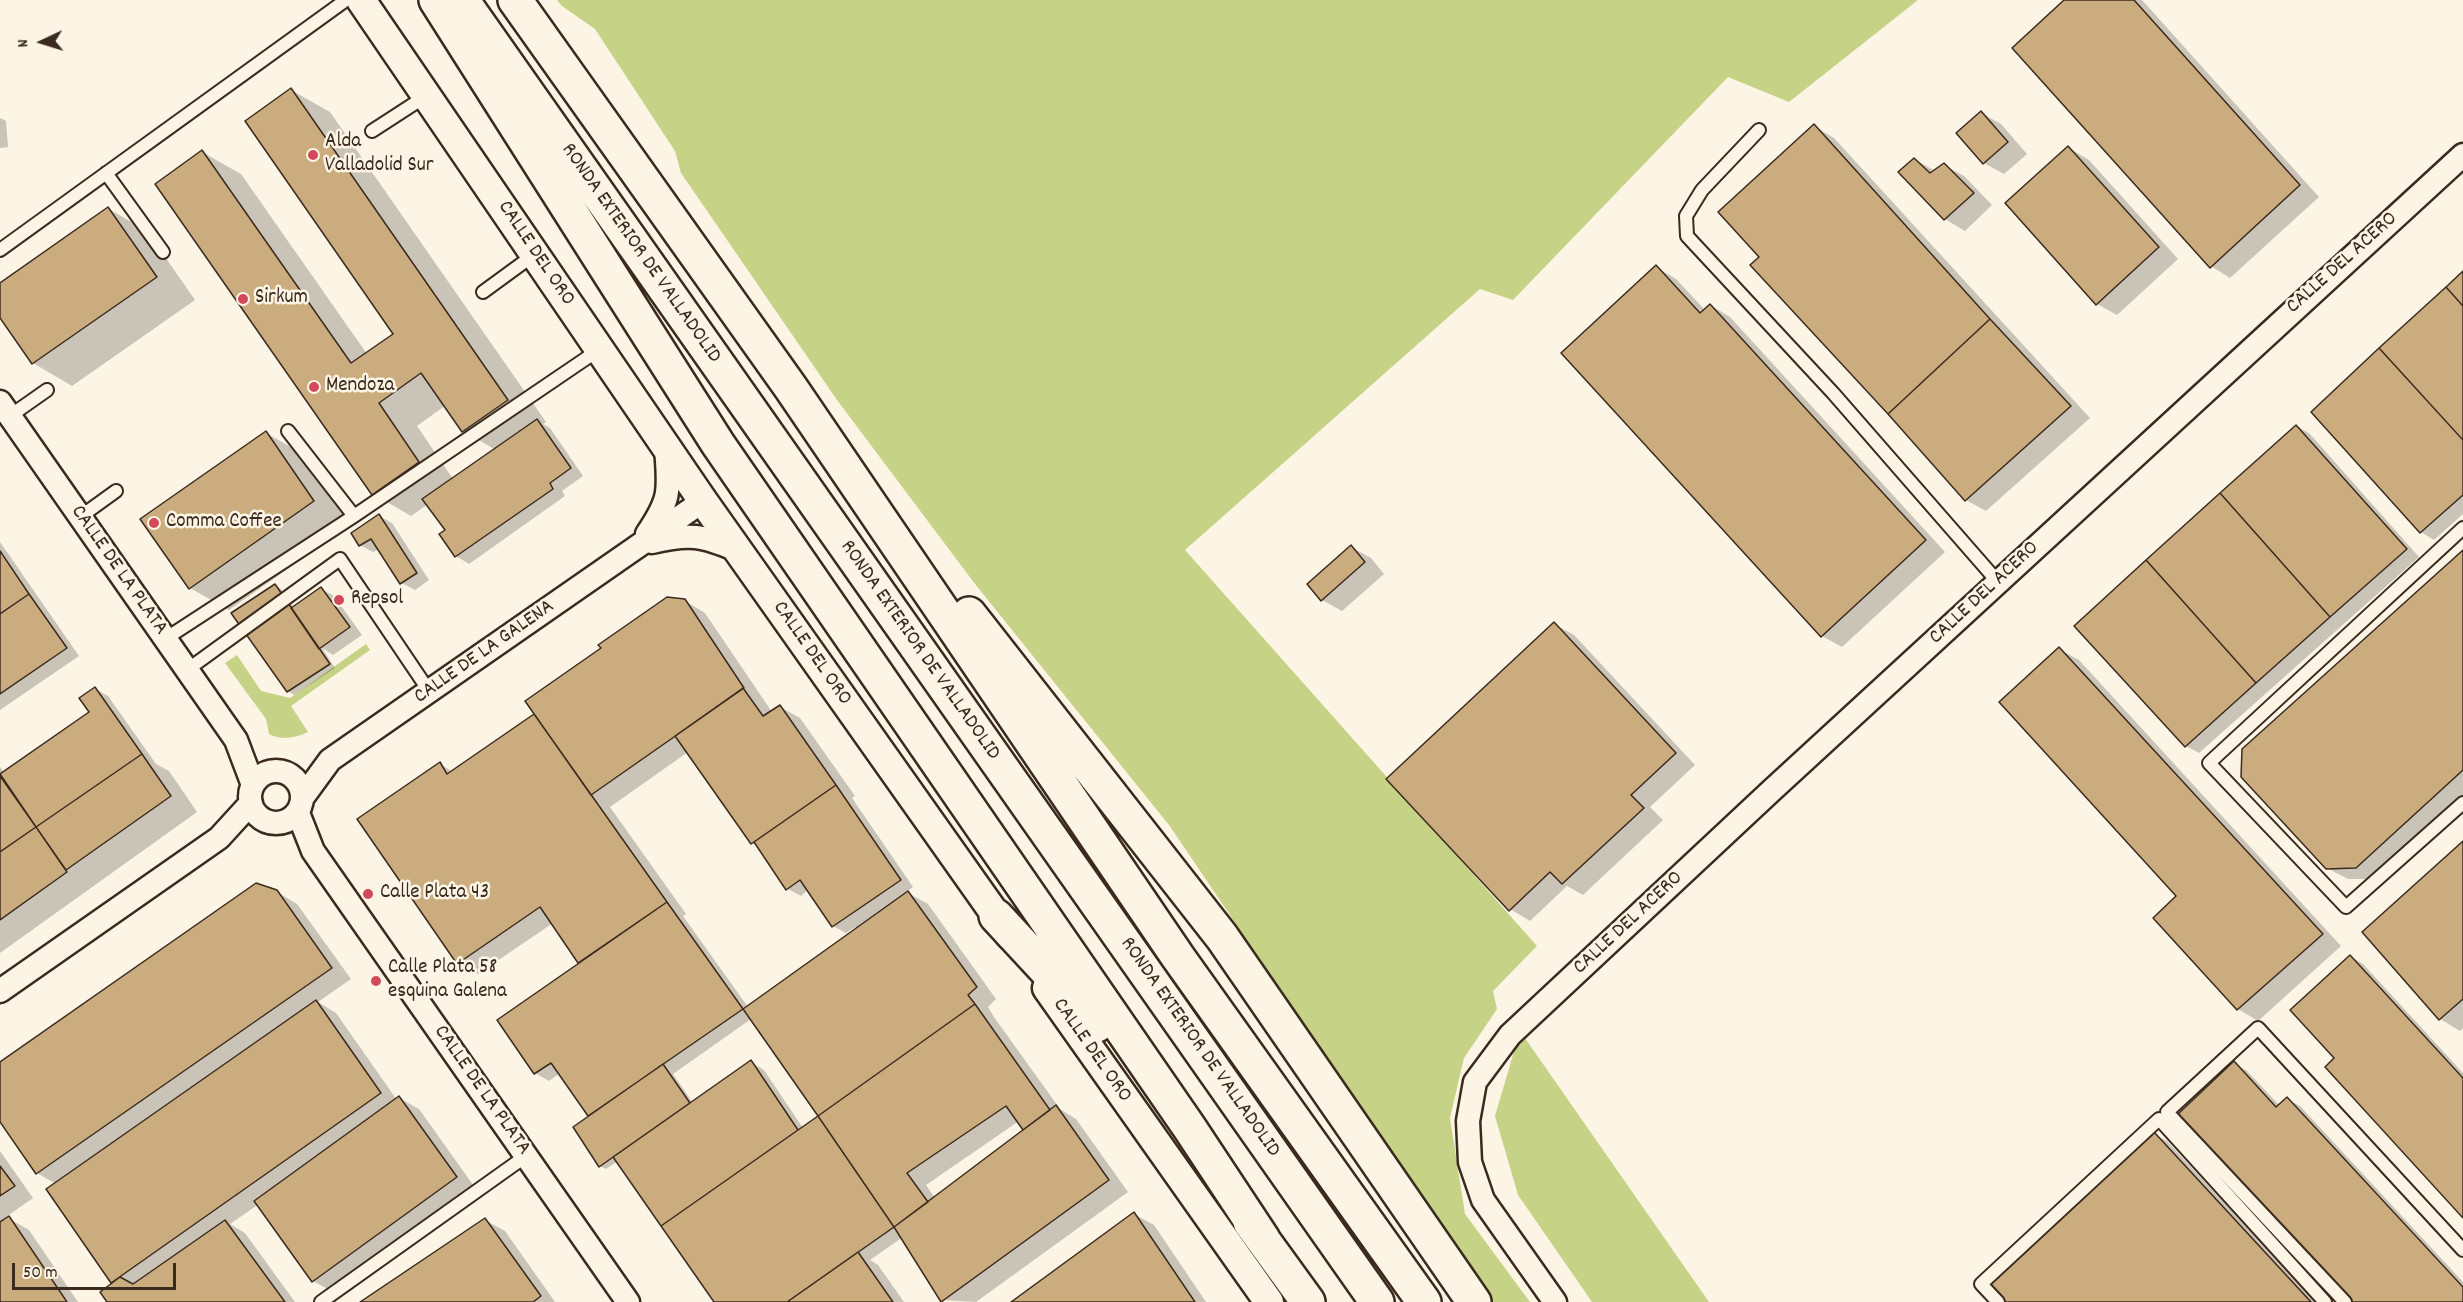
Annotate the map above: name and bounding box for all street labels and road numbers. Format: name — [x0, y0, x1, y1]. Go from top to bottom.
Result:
street label: RONDA EXTERIOR DE VALLADOLID — [554, 139, 726, 369]
street label: CALLE DEL ORO — [491, 197, 579, 311]
street label: CALLE DEL ACERO — [2282, 208, 2404, 320]
street label: CALLE DE LA PLATA — [64, 501, 172, 641]
street label: RONDA EXTERIOR DE VALLADOLID — [833, 536, 1005, 766]
street label: CALLE DEL ACERO — [1925, 537, 2045, 651]
street label: CALLE DE LA GALENA — [410, 595, 560, 711]
street label: CALLE DEL ORO — [766, 597, 856, 711]
street label: CALLE DEL ACERO — [1569, 867, 1689, 981]
street label: RONDA EXTERIOR DE VALLADOLID — [1113, 933, 1285, 1163]
street label: CALLE DEL ORO — [1046, 994, 1136, 1108]
street label: CALLE DE LA PLATA — [427, 1021, 535, 1161]

